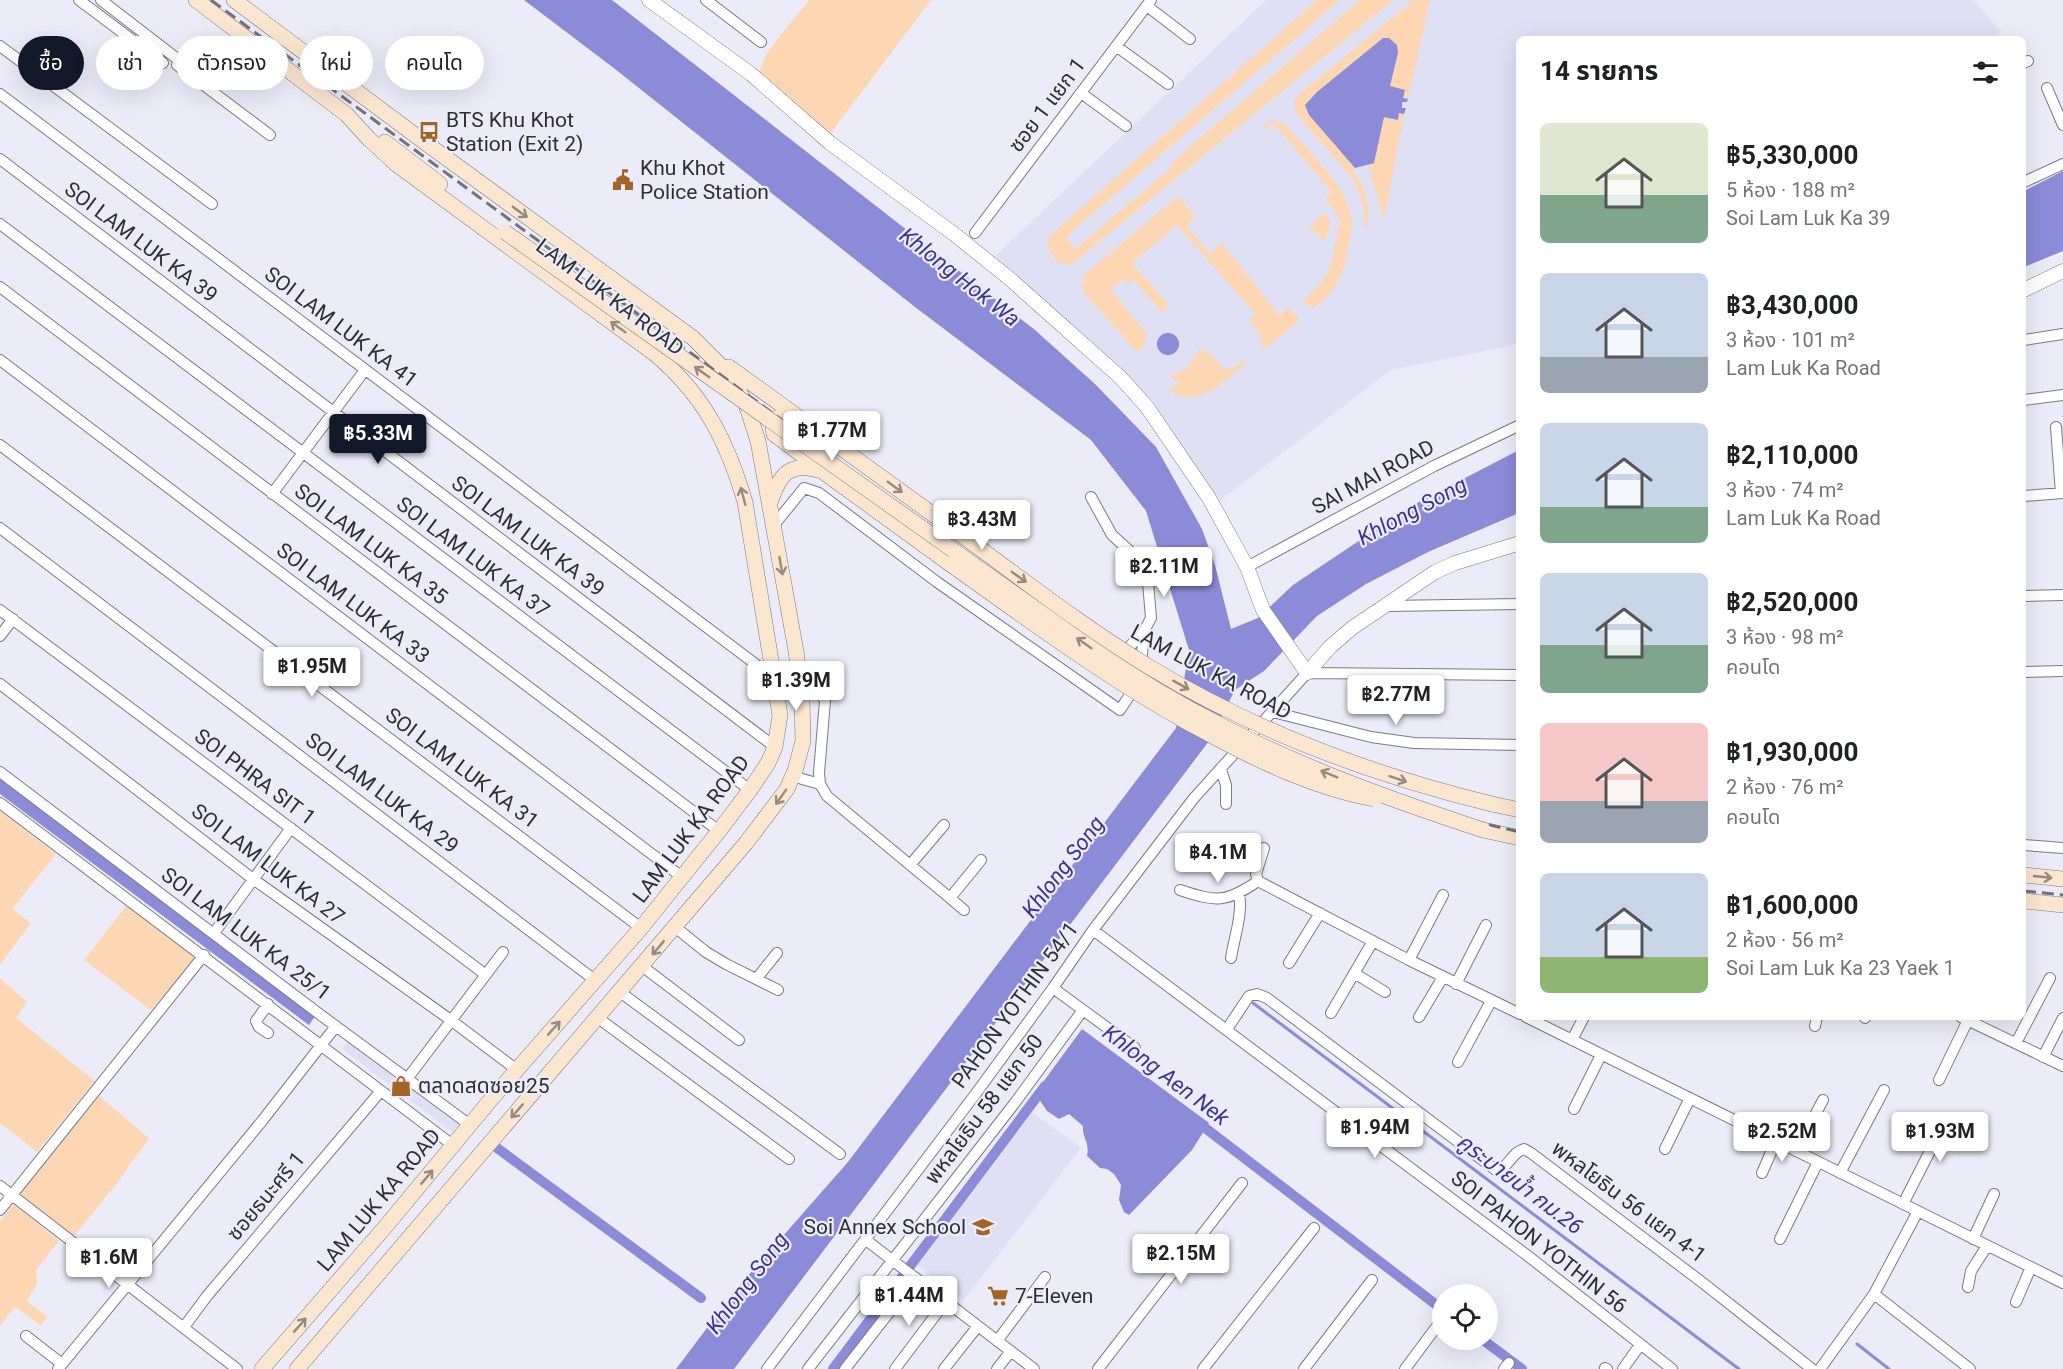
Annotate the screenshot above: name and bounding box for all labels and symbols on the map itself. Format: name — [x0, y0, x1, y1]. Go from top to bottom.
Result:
street label: ซอย 1 แยก 1 — [1004, 53, 1090, 157]
place label: BTS Khu Khot Station (Exit 2) — [446, 108, 583, 156]
bus stop icon: BTS Khu Khot Station (Exit 2) — [417, 120, 441, 144]
place label: Khu Khot Police Station — [640, 156, 769, 204]
public building icon: Khu Khot Police Station — [611, 168, 635, 192]
street label: SOI LAM LUK KA 39 — [60, 177, 222, 307]
one-way arrow — [512, 206, 528, 219]
water label: Khlong Hok Wa — [895, 222, 1025, 332]
street label: LAM LUK KA ROAD — [532, 234, 688, 360]
street label: SOI LAM LUK KA 41 — [260, 262, 422, 392]
one-way arrow — [610, 321, 626, 333]
one-way arrow — [695, 366, 711, 378]
pin: ฿1.77M — [783, 411, 881, 462]
pin: ฿5.33M — [329, 414, 427, 465]
street label: SAI MAI ROAD — [1308, 435, 1438, 519]
street label: SOI LAM LUK KA 39 — [447, 471, 609, 601]
water label: Khlong Song — [1353, 472, 1471, 550]
street label: SOI LAM LUK KA 35 — [290, 479, 452, 609]
one-way arrow — [887, 481, 903, 494]
one-way arrow — [737, 487, 748, 506]
street label: SOI LAM LUK KA 37 — [392, 492, 554, 622]
pin: ฿3.43M — [933, 500, 1031, 551]
street label: SOI LAM LUK KA 33 — [272, 538, 434, 668]
pin: ฿2.11M — [1115, 547, 1213, 598]
one-way arrow — [776, 556, 787, 576]
one-way arrow — [1010, 571, 1026, 583]
street label: LAM LUK KA ROAD — [1127, 620, 1295, 724]
one-way arrow — [1076, 637, 1092, 649]
pin: ฿1.95M — [263, 647, 361, 698]
pin: ฿1.39M — [747, 661, 845, 712]
pin: ฿2.77M — [1347, 675, 1445, 726]
one-way arrow — [1172, 679, 1189, 691]
street label: SOI LAM LUK KA 31 — [381, 703, 543, 833]
street label: SOI PHRA SIT 1 — [190, 724, 320, 830]
street label: SOI LAM LUK KA 29 — [301, 728, 463, 858]
street label: LAM LUK KA ROAD — [628, 751, 754, 907]
one-way arrow — [1320, 768, 1339, 779]
one-way arrow — [1388, 774, 1407, 785]
one-way arrow — [775, 788, 787, 805]
street label: SOI LAM LUK KA 27 — [187, 799, 349, 929]
water label: Khlong Song — [1017, 811, 1109, 923]
pin: ฿4.1M — [1176, 833, 1260, 884]
street label: SOI LAM LUK KA 25/1 — [157, 863, 335, 1005]
one-way arrow — [2033, 872, 2053, 883]
street label: PAHON YOTHIN 54/1 — [947, 917, 1083, 1093]
one-way arrow — [651, 940, 665, 955]
water label: Khlong Aen Nek — [1098, 1019, 1235, 1131]
one-way arrow — [547, 1021, 561, 1036]
street label: พหลโยธิน 58 แยก 50 — [920, 1030, 1048, 1188]
shop icon: ตลาดสดซอย25 — [389, 1074, 413, 1098]
place label: ตลาดสดซอย25 — [418, 1074, 550, 1098]
one-way arrow — [510, 1103, 524, 1118]
pin: ฿1.94M — [1326, 1108, 1424, 1159]
pin: ฿2.52M — [1733, 1112, 1831, 1163]
pin: ฿1.93M — [1891, 1112, 1989, 1163]
street label: LAM LUK KA ROAD — [313, 1124, 445, 1276]
water label: คูระบายน้ำ กม.26 — [1452, 1126, 1590, 1240]
street label: พหลโยธิน 56 แยก 4-1 — [1547, 1136, 1711, 1268]
street label: ซอยธนะศรี 1 — [222, 1147, 310, 1245]
street label: SOI PAHON YOTHIN 56 — [1446, 1166, 1632, 1318]
one-way arrow — [421, 1169, 434, 1185]
place label: Soi Annex School — [803, 1215, 966, 1239]
school or university icon: Soi Annex School — [971, 1215, 995, 1239]
water label: Khlong Song — [701, 1227, 793, 1339]
pin: ฿2.15M — [1132, 1234, 1230, 1285]
pin: ฿1.6M — [67, 1238, 151, 1289]
pin: ฿1.44M — [860, 1276, 958, 1327]
supermarket icon: 7-Eleven — [986, 1284, 1010, 1308]
place label: 7-Eleven — [1015, 1284, 1093, 1308]
one-way arrow — [293, 1318, 307, 1333]

